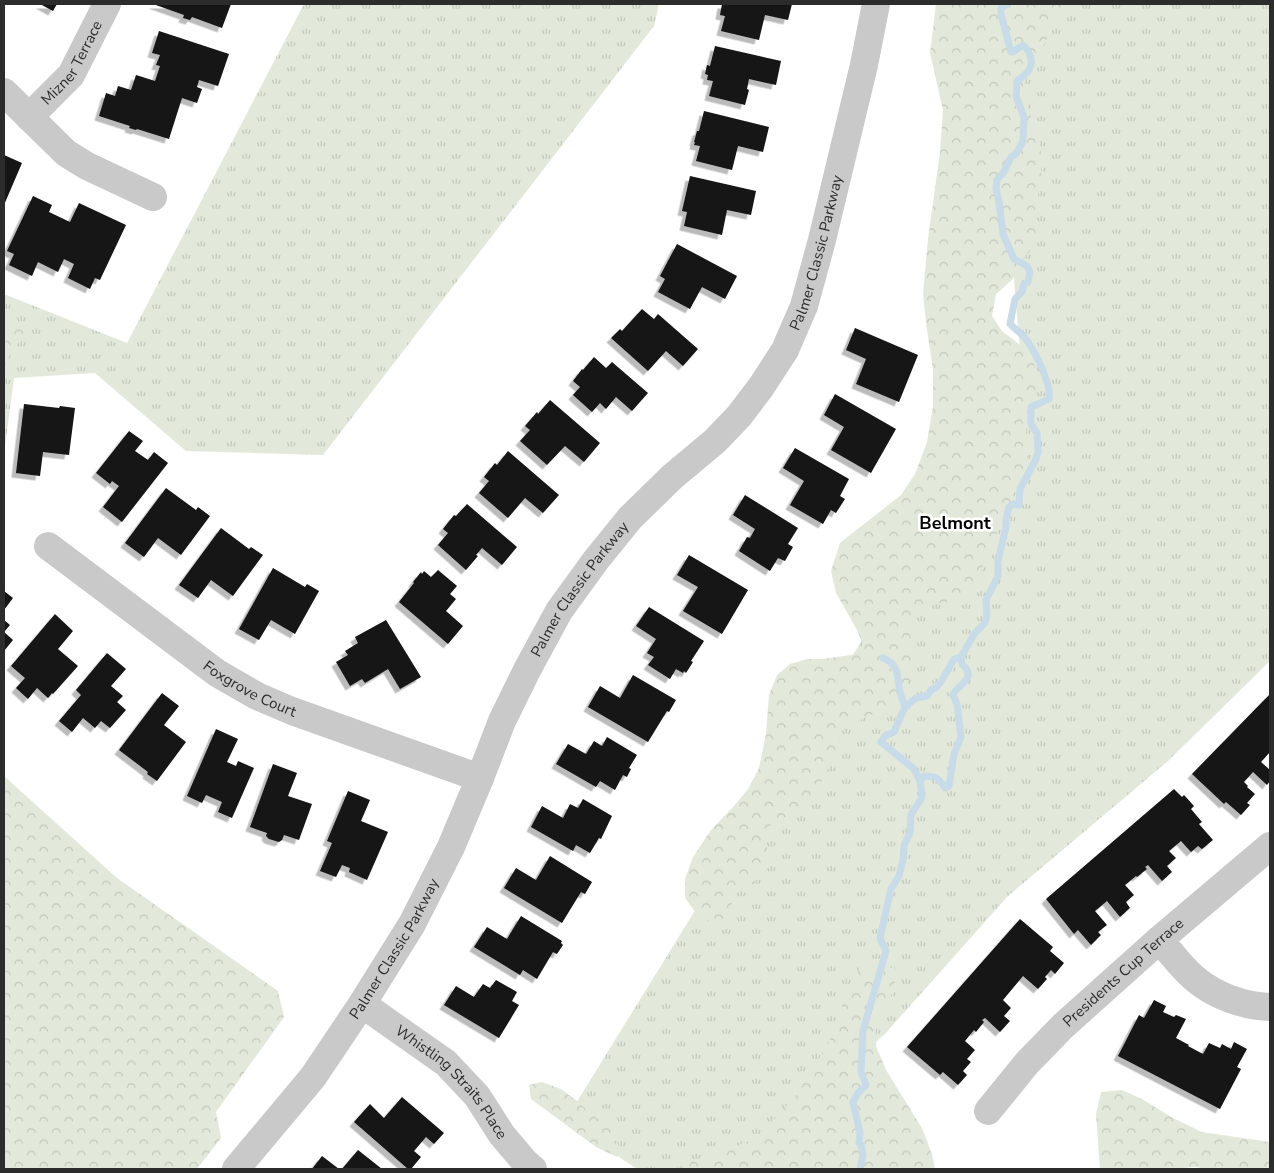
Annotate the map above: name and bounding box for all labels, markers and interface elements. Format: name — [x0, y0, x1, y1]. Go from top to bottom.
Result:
street label: Mizner Terrace — [37, 17, 107, 109]
street label: Palmer Classic Parkway — [785, 173, 847, 334]
district label: Belmont — [919, 511, 991, 535]
street label: Palmer Classic Parkway — [526, 517, 633, 660]
street label: Foxgrove Court — [199, 656, 300, 722]
street label: Palmer Classic Parkway — [345, 875, 444, 1023]
street label: Presidents Cup Terrace — [1059, 913, 1188, 1031]
street label: Whistling Straits Place — [391, 1020, 512, 1143]

